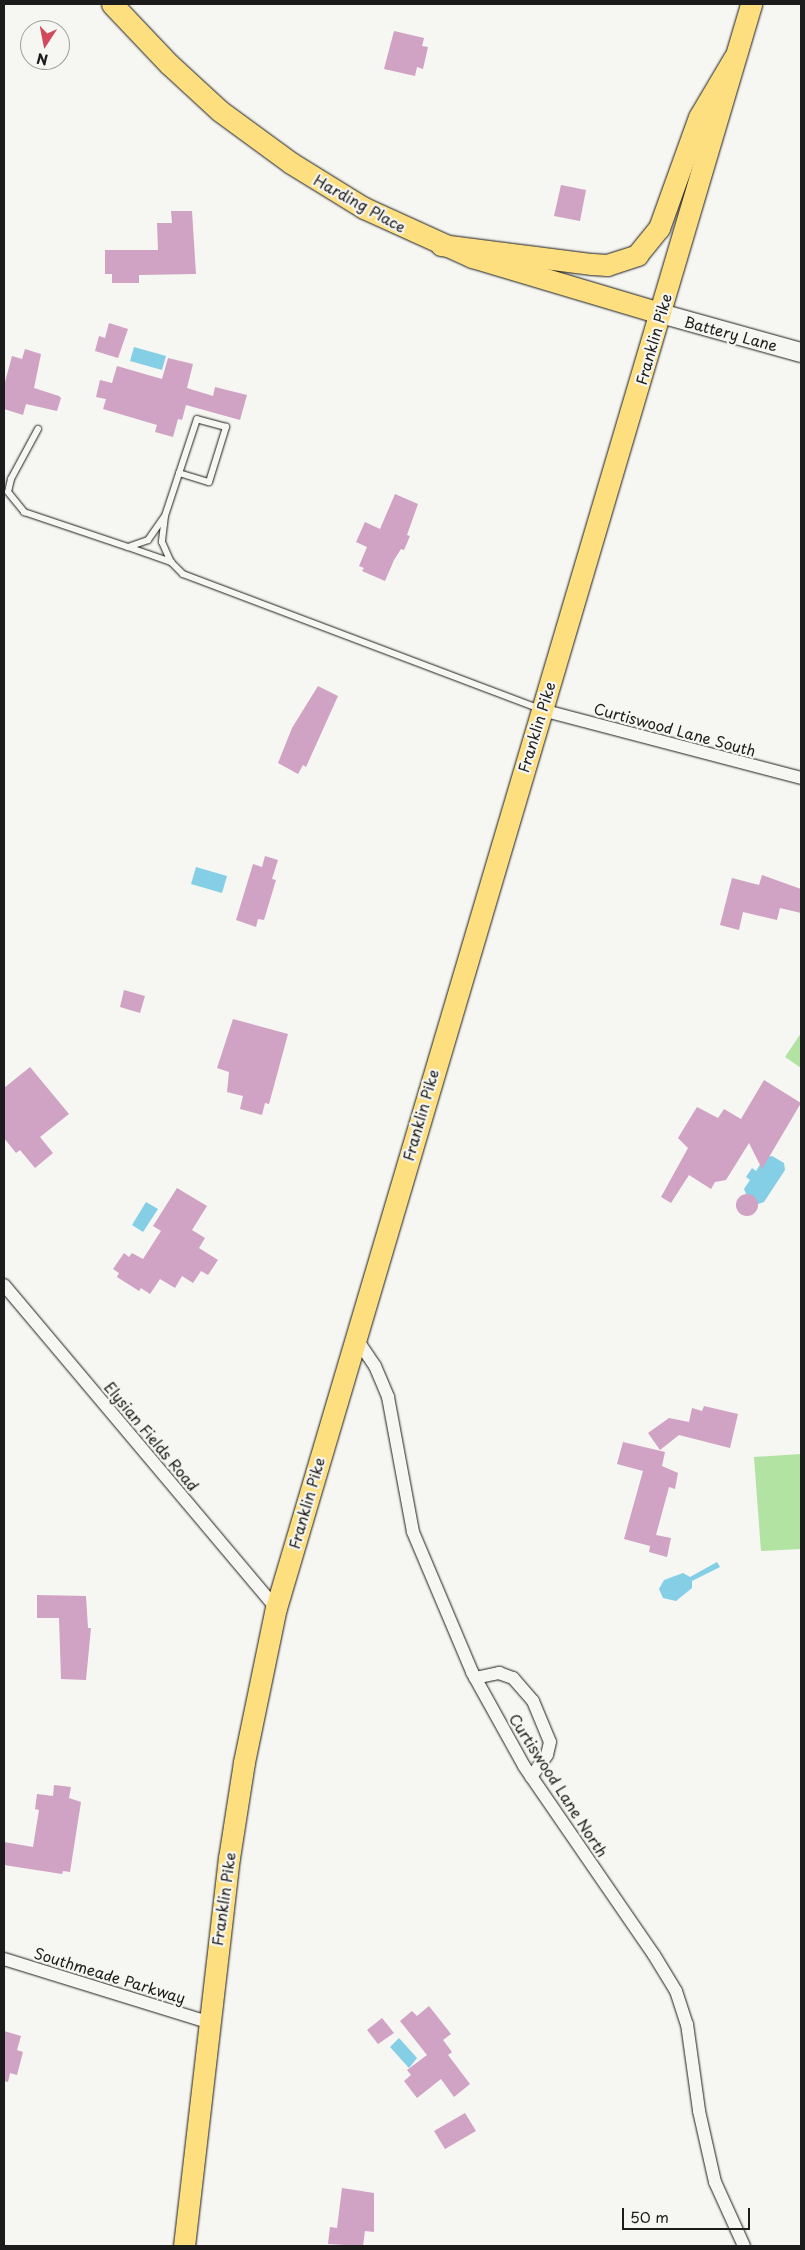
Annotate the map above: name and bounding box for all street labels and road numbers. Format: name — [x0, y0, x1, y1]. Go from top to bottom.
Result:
street label: Harding Place — [311, 170, 409, 236]
street label: Franklin Pike — [631, 291, 675, 387]
street label: Battery Lane — [683, 312, 779, 354]
street label: Franklin Pike — [514, 679, 558, 775]
street label: Curtiswood Lane South — [592, 699, 758, 759]
street label: Franklin Pike — [398, 1067, 442, 1163]
street label: Elysian Fields Road — [101, 1378, 203, 1494]
street label: Franklin Pike — [284, 1455, 328, 1551]
street label: Curtiswood Lane North — [506, 1710, 612, 1860]
street label: Franklin Pike — [208, 1851, 238, 1947]
street label: Southmeade Parkway — [32, 1943, 188, 2007]

